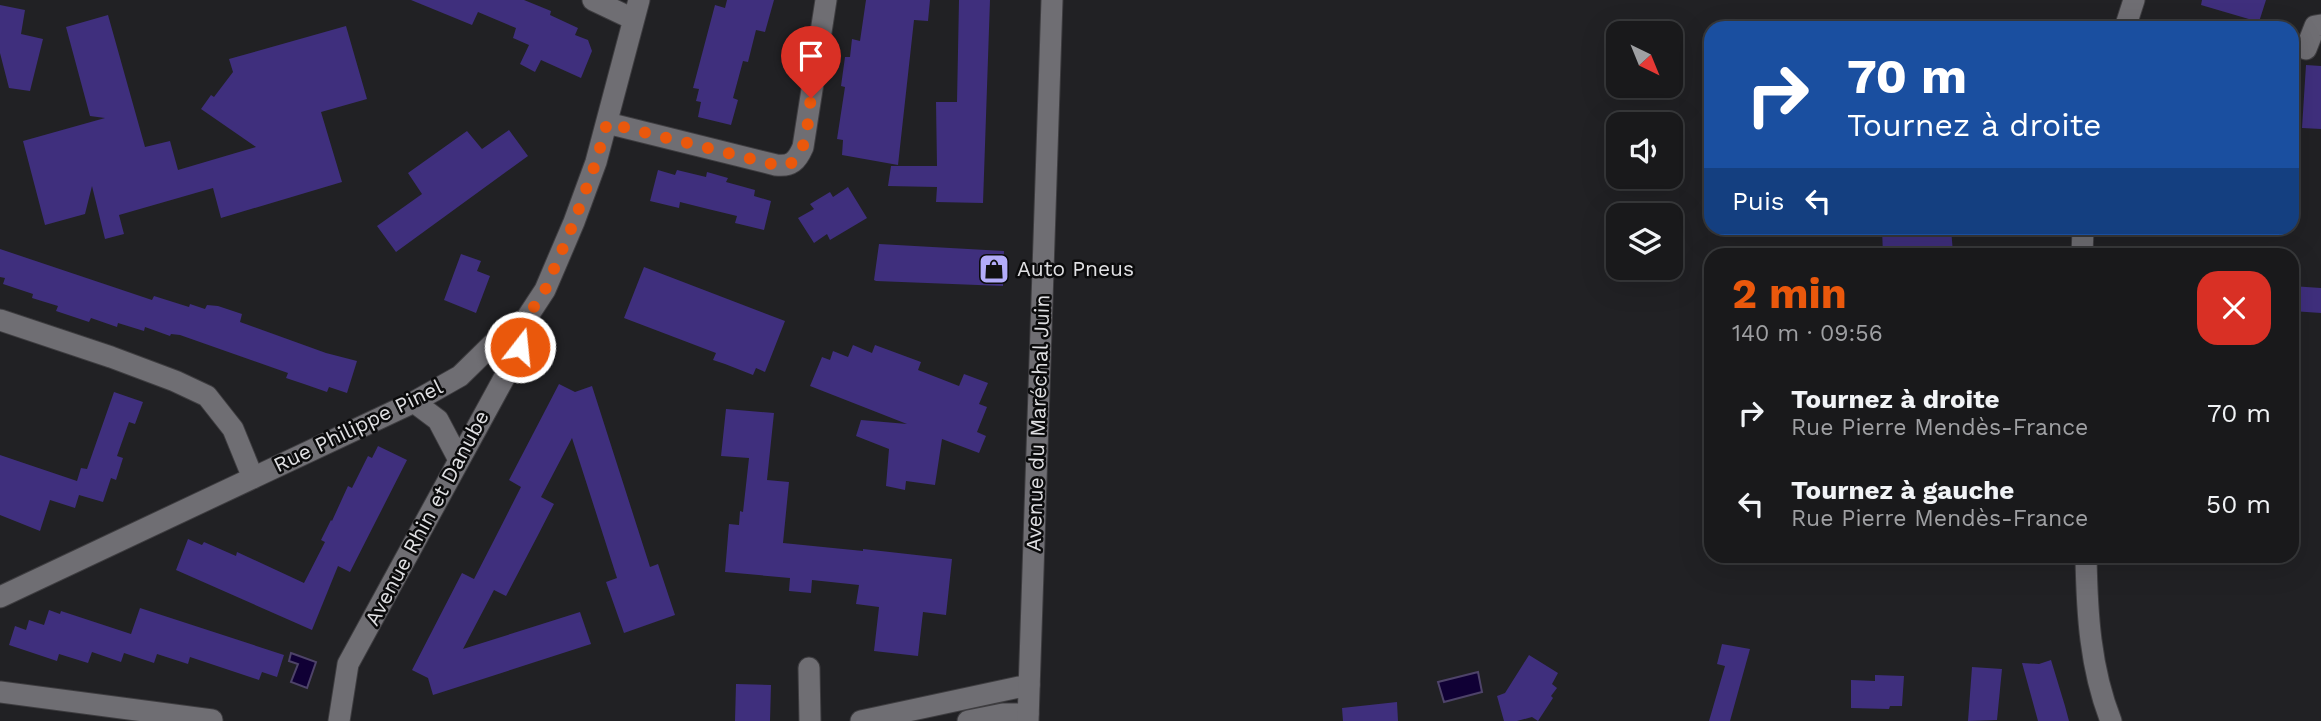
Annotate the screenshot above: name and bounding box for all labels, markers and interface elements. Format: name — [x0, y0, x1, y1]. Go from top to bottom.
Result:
north arrow — [1606, 21, 1684, 98]
map controls — [1606, 21, 1683, 280]
pin — [781, 26, 841, 98]
icon: arrive — [792, 37, 830, 75]
text: 70 m — [1847, 47, 1967, 105]
icon: right — [1732, 49, 1823, 140]
text: Tournez à droite — [1847, 106, 2102, 144]
button: sound — [1606, 112, 1683, 189]
icon: left — [1799, 182, 1837, 220]
text: Puis — [1732, 186, 1785, 216]
button: layers — [1606, 203, 1683, 280]
shop icon: Auto Pneus — [977, 252, 1011, 286]
place label: Auto Pneus — [1017, 256, 1134, 281]
text: 2 min — [1732, 269, 1847, 318]
button: close — [2197, 271, 2271, 345]
street label: Avenue du Maréchal Juin — [1021, 294, 1054, 552]
position arrow — [483, 310, 557, 384]
text: 140 m · 09:56 — [1732, 320, 1883, 347]
street label: Rue Philippe Pinel — [269, 374, 447, 477]
text: Tournez à droite — [1791, 384, 2000, 414]
icon: right — [1732, 394, 1770, 432]
text: 70 m — [2207, 398, 2271, 428]
street label: Avenue Rhin et Danube — [359, 406, 494, 630]
text: Rue Pierre Mendès-France — [1791, 414, 2088, 441]
text: Tournez à gauche — [1791, 475, 2014, 505]
icon: left — [1732, 485, 1770, 523]
text: 50 m — [2206, 489, 2271, 519]
text: Rue Pierre Mendès-France — [1791, 505, 2088, 532]

